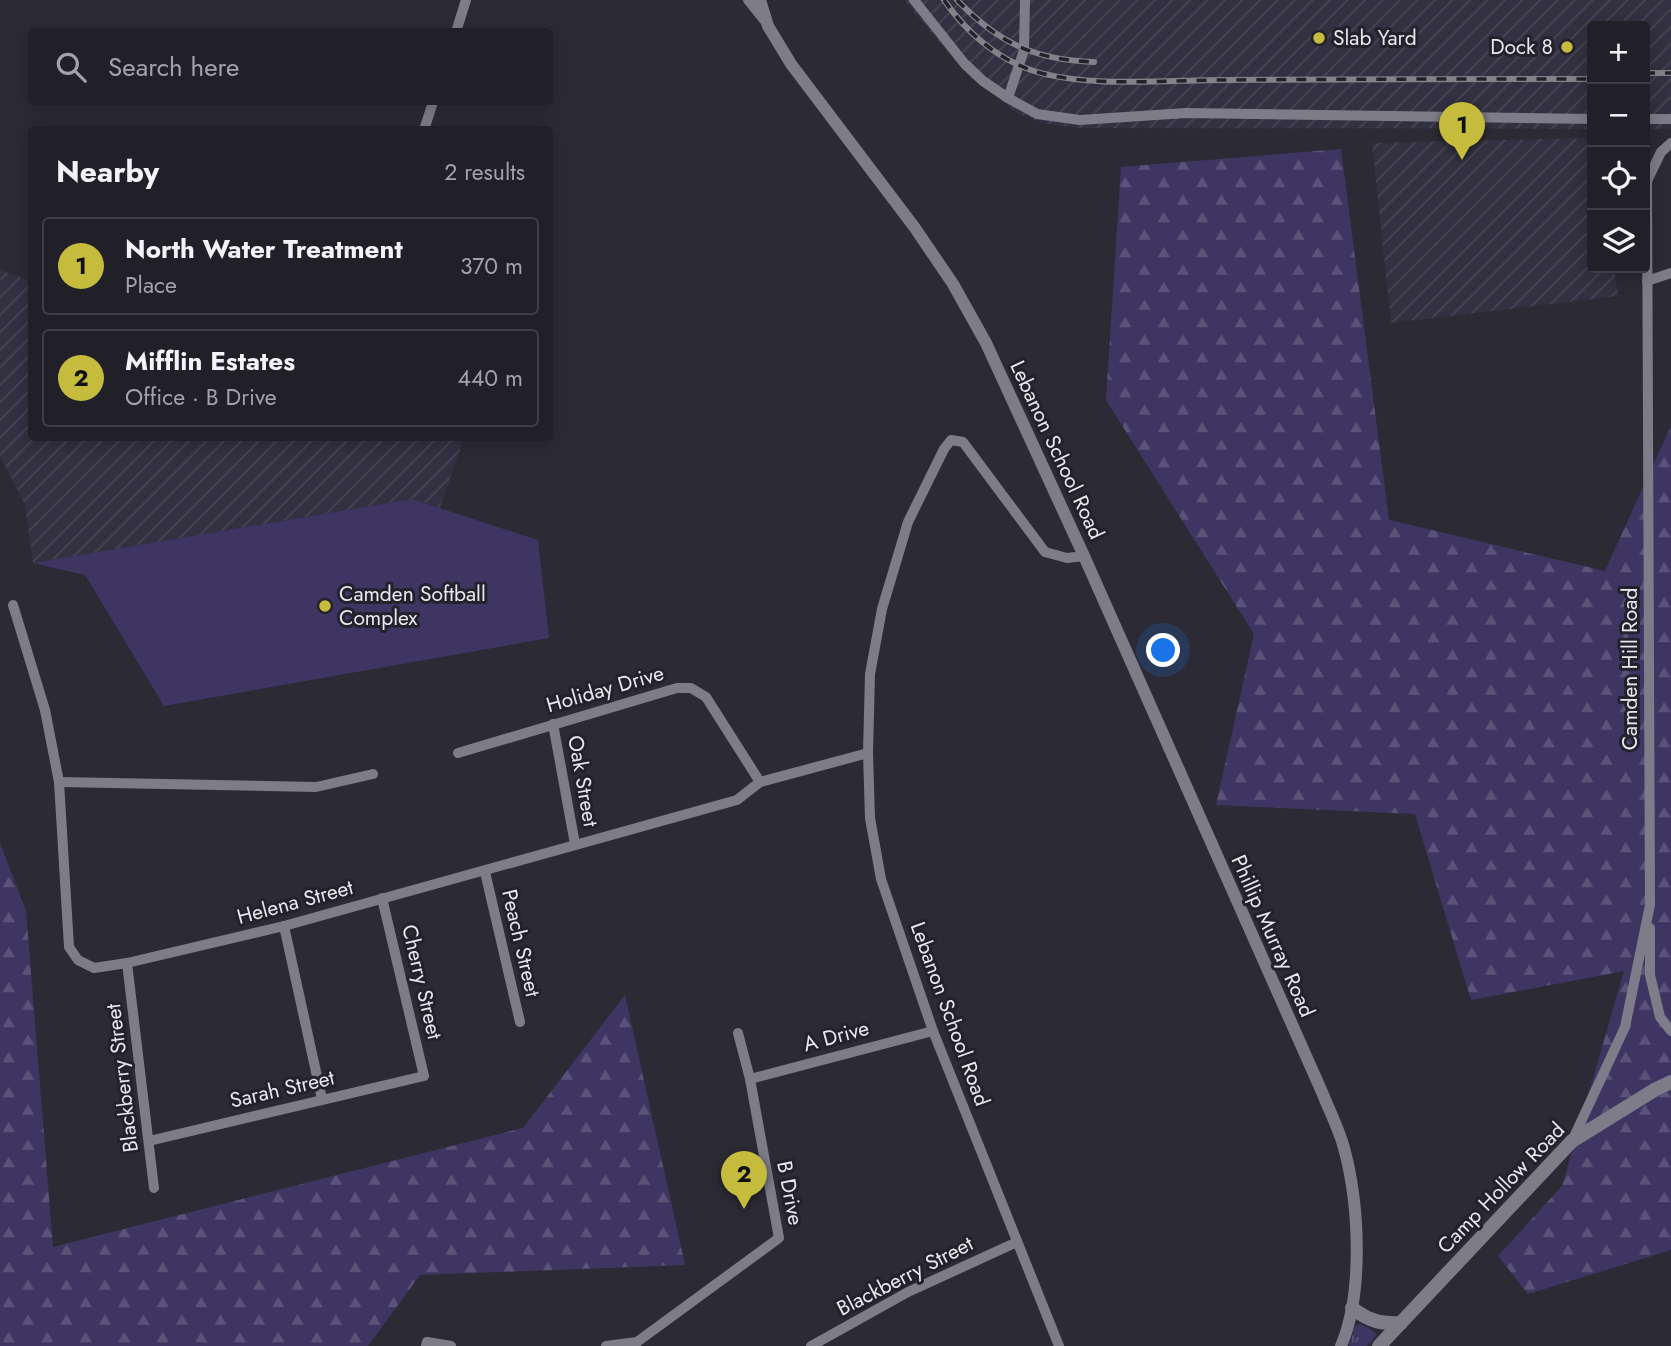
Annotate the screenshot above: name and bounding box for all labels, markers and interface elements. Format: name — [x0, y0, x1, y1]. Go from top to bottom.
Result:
map controls — [1587, 21, 1650, 273]
button: + — [1587, 21, 1650, 84]
place label: Slab Yard — [1333, 23, 1417, 53]
search box — [28, 28, 553, 105]
marker: Slab Yard — [1311, 30, 1327, 46]
place label: Dock 8 — [1490, 32, 1553, 62]
marker: Dock 8 — [1559, 39, 1575, 55]
icon: search — [52, 48, 90, 86]
text: Search here — [108, 48, 240, 86]
button: − — [1587, 84, 1650, 147]
pin: 1 — [1439, 102, 1485, 160]
button: locate — [1587, 147, 1650, 210]
text: Nearby — [56, 150, 159, 193]
text: 2 results — [444, 155, 525, 189]
button: layers — [1587, 210, 1650, 273]
text: North Water Treatment — [125, 230, 403, 268]
text: 1 — [75, 249, 87, 283]
text: 370 m — [460, 249, 523, 283]
text: Place — [125, 268, 177, 302]
text: Mifflin Estates — [125, 342, 295, 380]
street label: Lebanon School Road — [1002, 356, 1112, 544]
text: 2 — [73, 361, 89, 395]
text: 440 m — [458, 361, 523, 395]
text: Office · B Drive — [125, 380, 277, 414]
place label: Camden Softball Complex — [339, 579, 486, 633]
street label: Camden Hill Road — [1615, 588, 1645, 750]
marker: Camden Softball Complex — [317, 598, 333, 614]
your location — [1146, 633, 1180, 667]
street label: Holiday Drive — [543, 658, 667, 720]
street label: Oak Street — [560, 733, 606, 829]
street label: Phillip Murray Road — [1224, 850, 1322, 1022]
street label: Helena Street — [234, 872, 356, 932]
street label: Peach Street — [494, 886, 548, 1000]
street label: Lebanon School Road — [903, 918, 997, 1110]
street label: Cherry Street — [394, 922, 450, 1042]
street label: Blackberry Street — [98, 1002, 146, 1154]
street label: A Drive — [800, 1013, 872, 1059]
street label: Sarah Street — [227, 1062, 337, 1116]
street label: Camp Hollow Road — [1430, 1116, 1572, 1260]
pin: 2 — [721, 1151, 767, 1209]
street label: B Drive — [769, 1158, 811, 1228]
street label: Blackberry Street — [832, 1229, 978, 1323]

